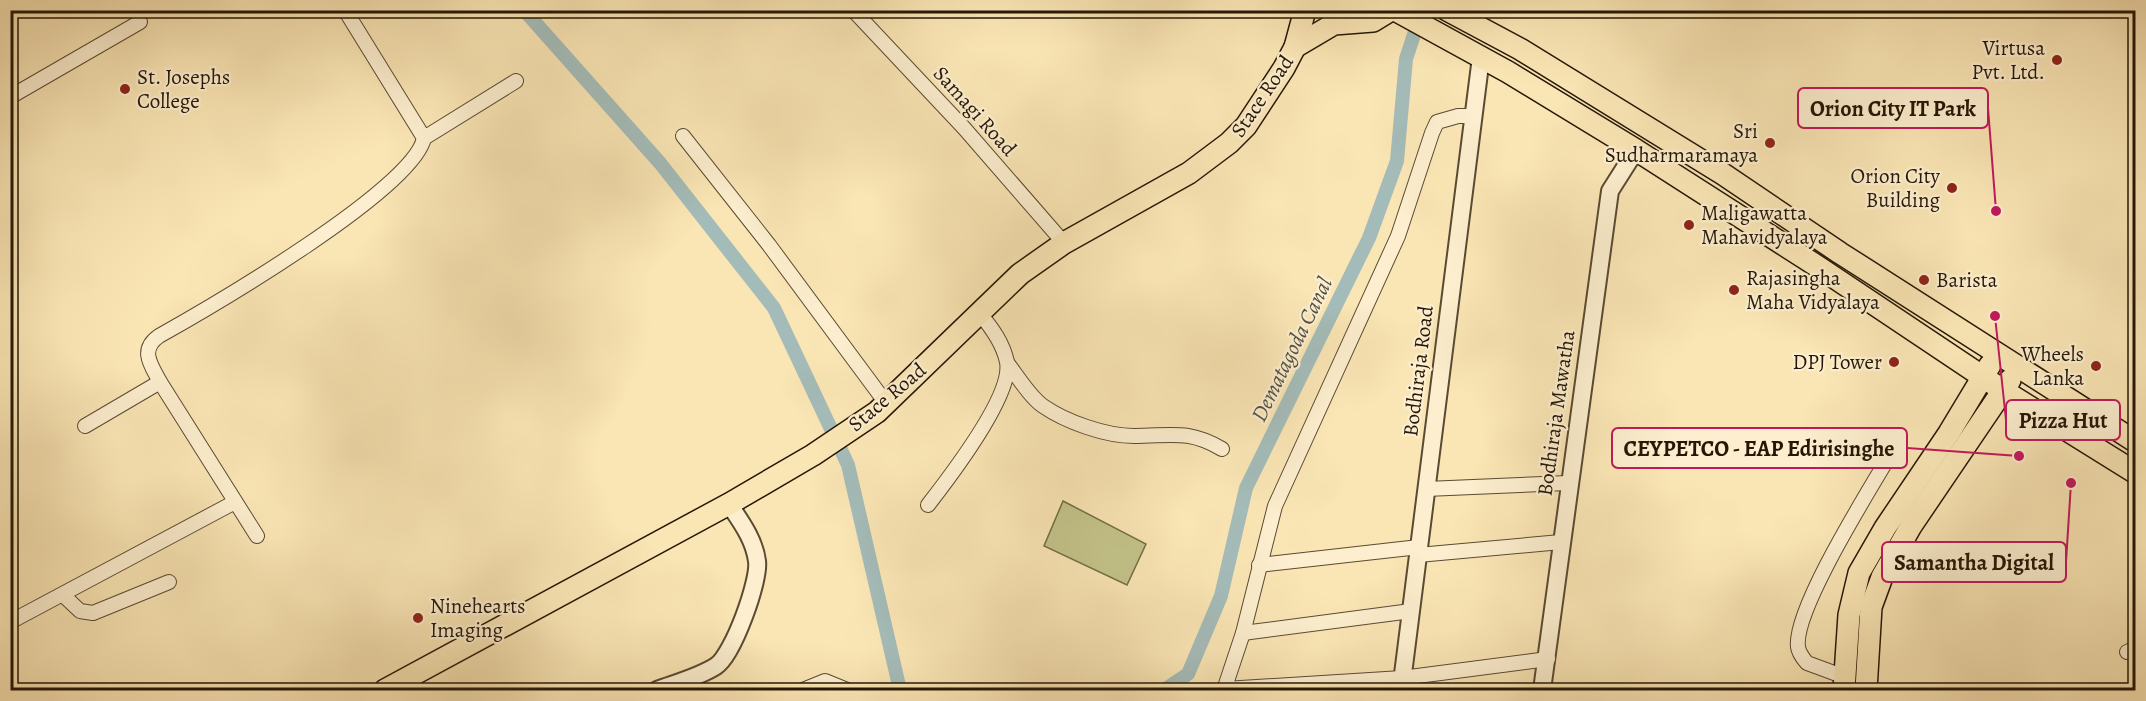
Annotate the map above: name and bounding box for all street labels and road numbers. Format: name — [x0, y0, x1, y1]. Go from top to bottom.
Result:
street label: Stace Road — [1224, 49, 1300, 143]
street label: Samagi Road — [927, 60, 1023, 163]
street label: Bodhiraja Road — [1396, 303, 1440, 438]
street label: Bodhiraja Mawatha — [1531, 328, 1582, 498]
street label: Stace Road — [842, 356, 932, 438]

